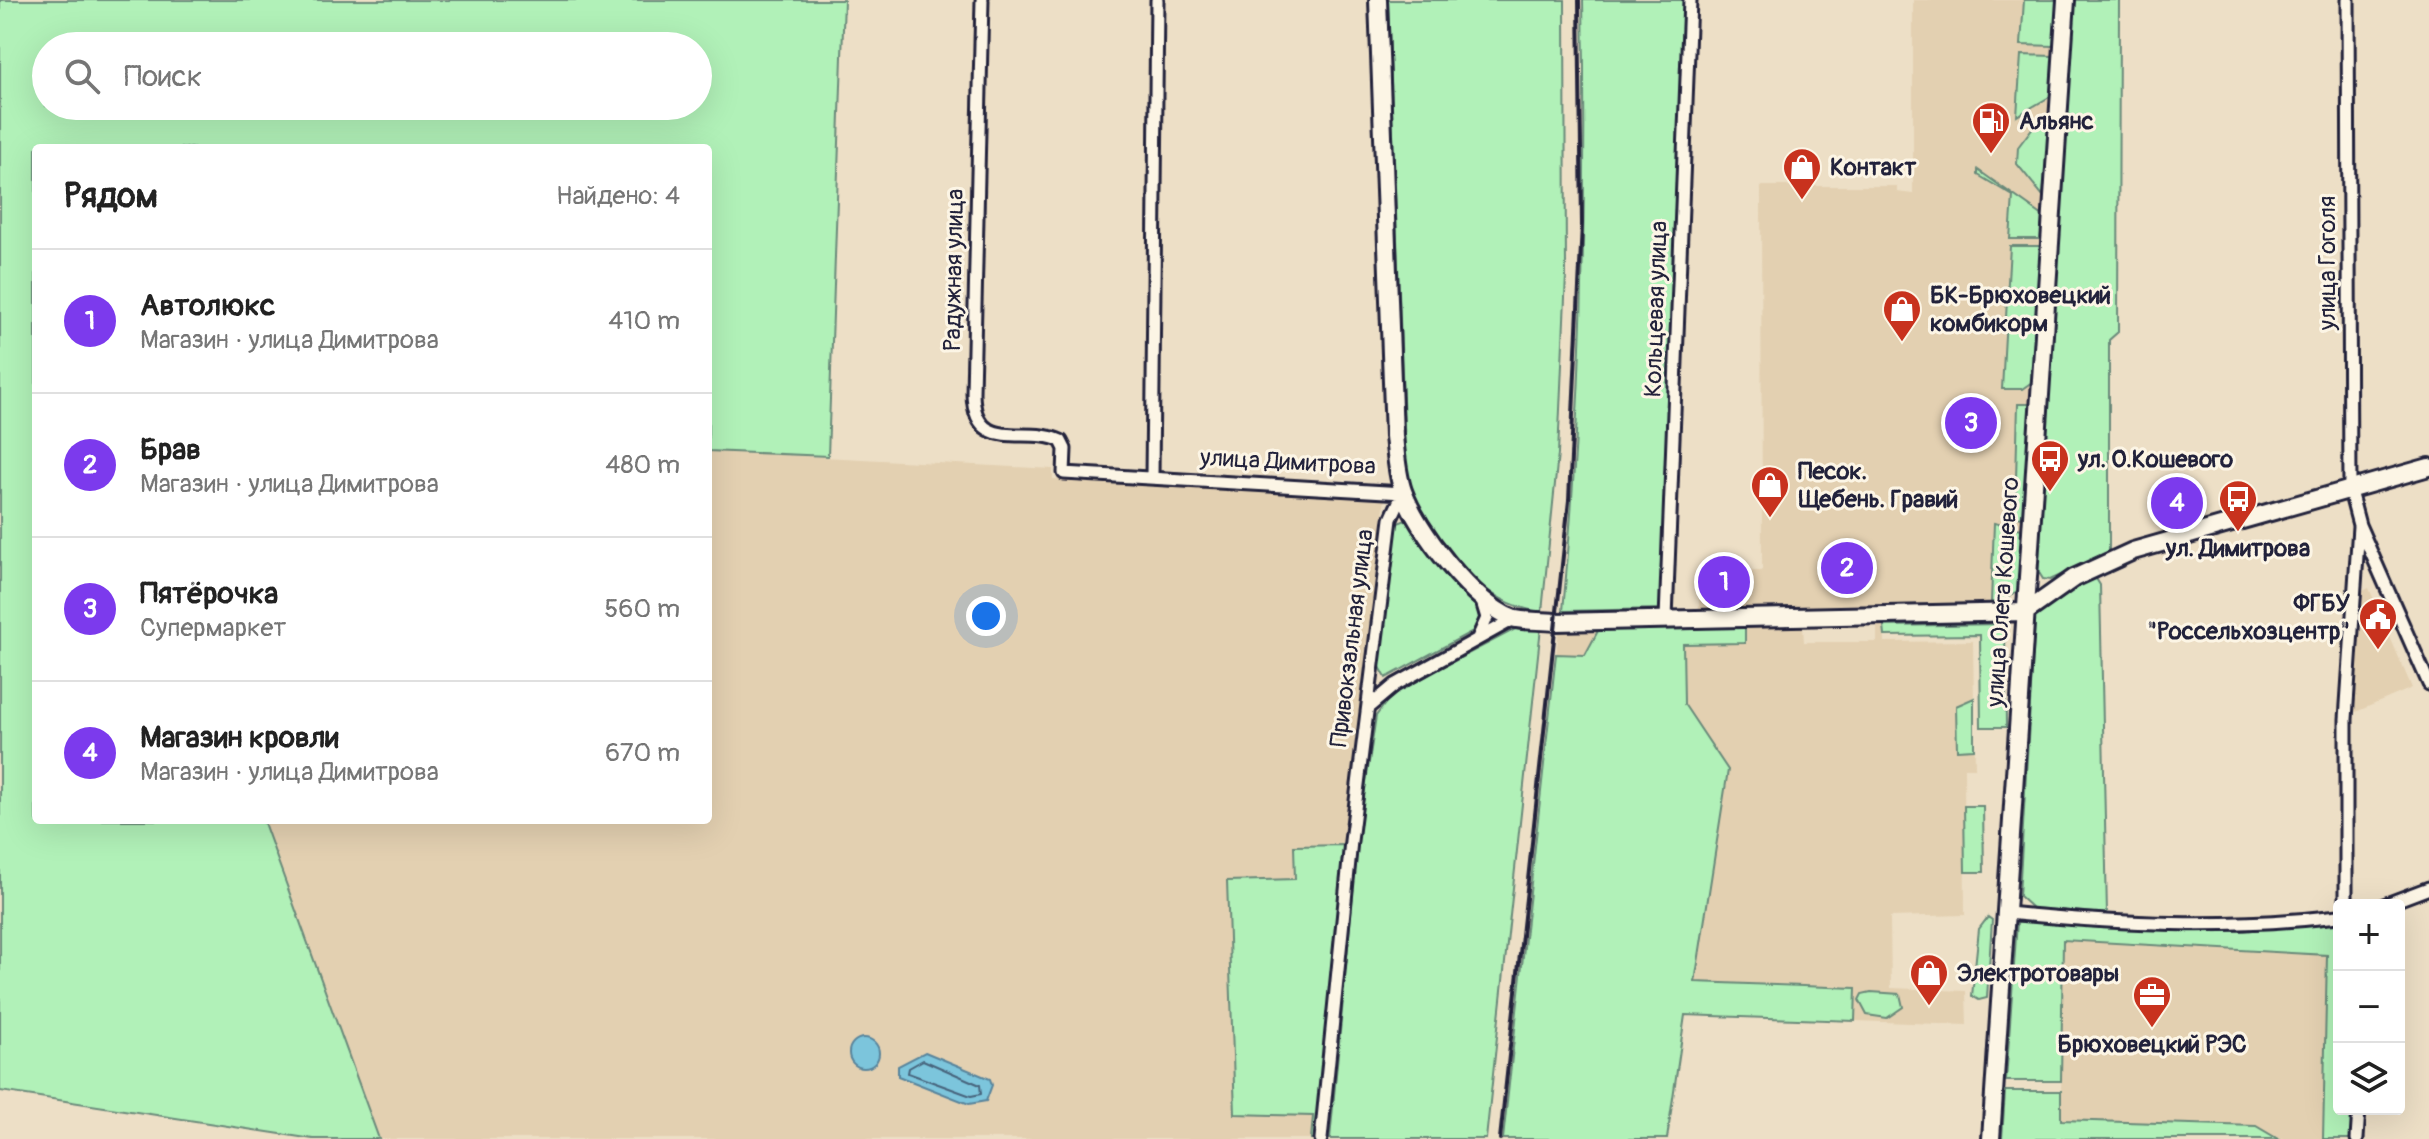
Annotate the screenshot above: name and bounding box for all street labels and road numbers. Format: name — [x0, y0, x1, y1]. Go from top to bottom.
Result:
street label: Радужная улица — [938, 189, 970, 351]
street label: улица Гоголя — [2313, 196, 2342, 331]
street label: Кольцевая улица — [1638, 220, 1674, 398]
street label: улица Димитрова — [1198, 443, 1377, 481]
street label: улица Олега Кошевого — [1980, 476, 2026, 709]
street label: Привокзальная улица — [1324, 527, 1380, 749]

